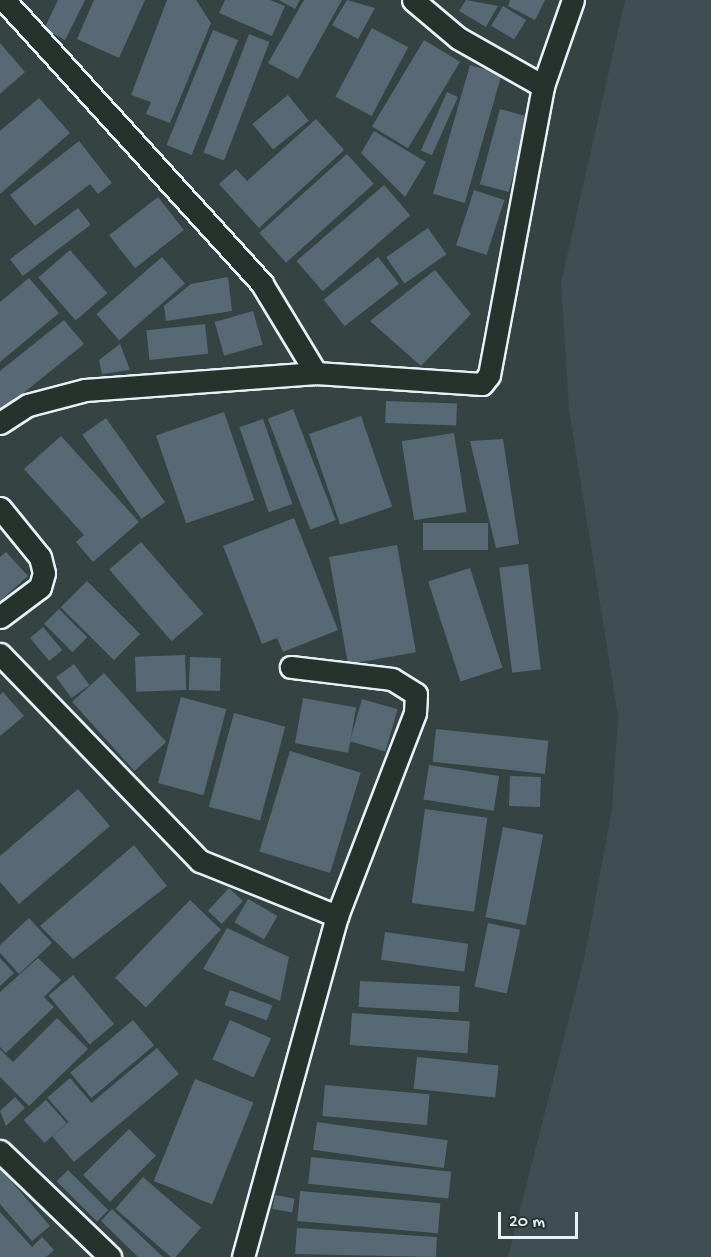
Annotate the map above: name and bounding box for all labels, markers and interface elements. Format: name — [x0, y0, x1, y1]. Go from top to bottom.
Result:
scale bar — [501, 1200, 580, 1238]
text: 20 m — [509, 1212, 545, 1233]

